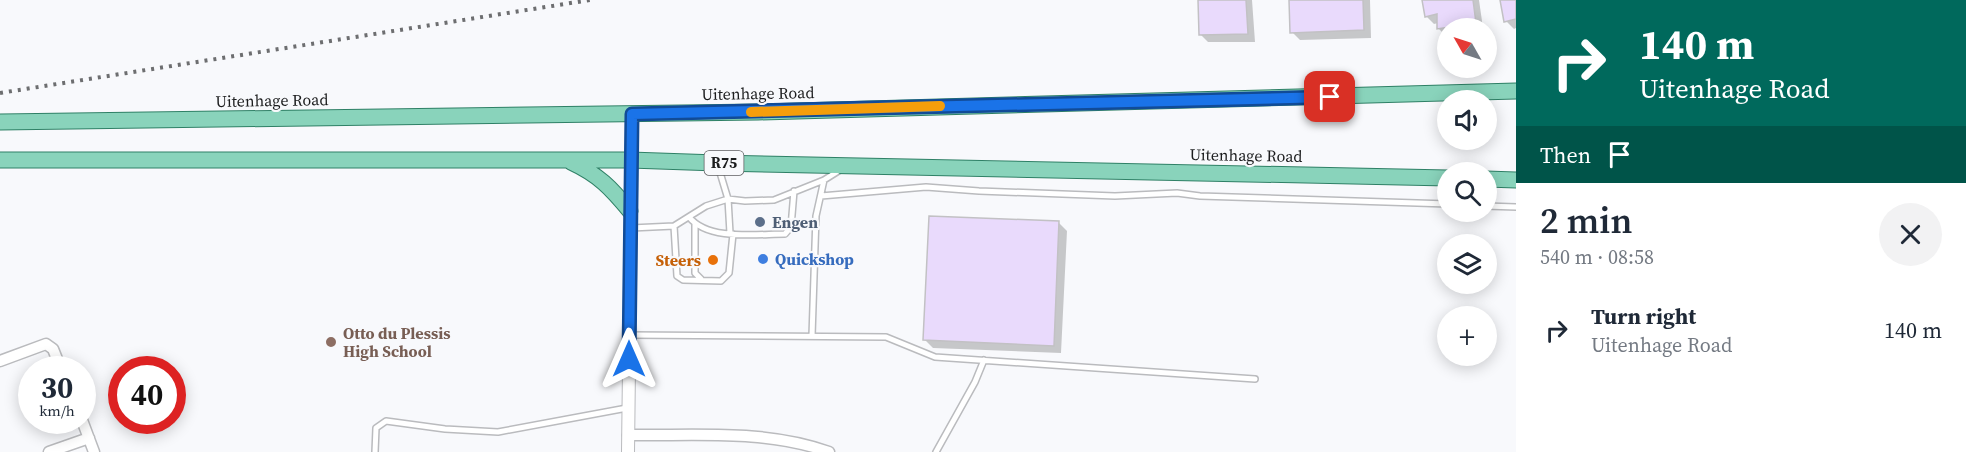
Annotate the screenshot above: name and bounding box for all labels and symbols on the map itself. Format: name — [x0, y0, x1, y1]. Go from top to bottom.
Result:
north arrow — [1437, 18, 1497, 78]
pin — [1304, 71, 1355, 122]
street label: Uitenhage Road — [701, 81, 815, 105]
street label: Uitenhage Road — [215, 88, 329, 112]
street label: Uitenhage Road — [1189, 143, 1303, 167]
road number: R75 — [704, 151, 744, 175]
place label: Engen — [772, 211, 818, 233]
marker: Engen — [753, 215, 767, 229]
place label: Quickshop — [775, 248, 854, 270]
place label: Steers — [656, 249, 701, 271]
marker: Quickshop — [756, 252, 770, 266]
marker: Steers — [706, 253, 720, 267]
place label: Otto du Plessis High School — [343, 322, 451, 362]
position arrow — [597, 327, 661, 391]
marker: Otto du Plessis High School — [324, 335, 338, 349]
speed limit sign: 40 — [108, 356, 186, 434]

